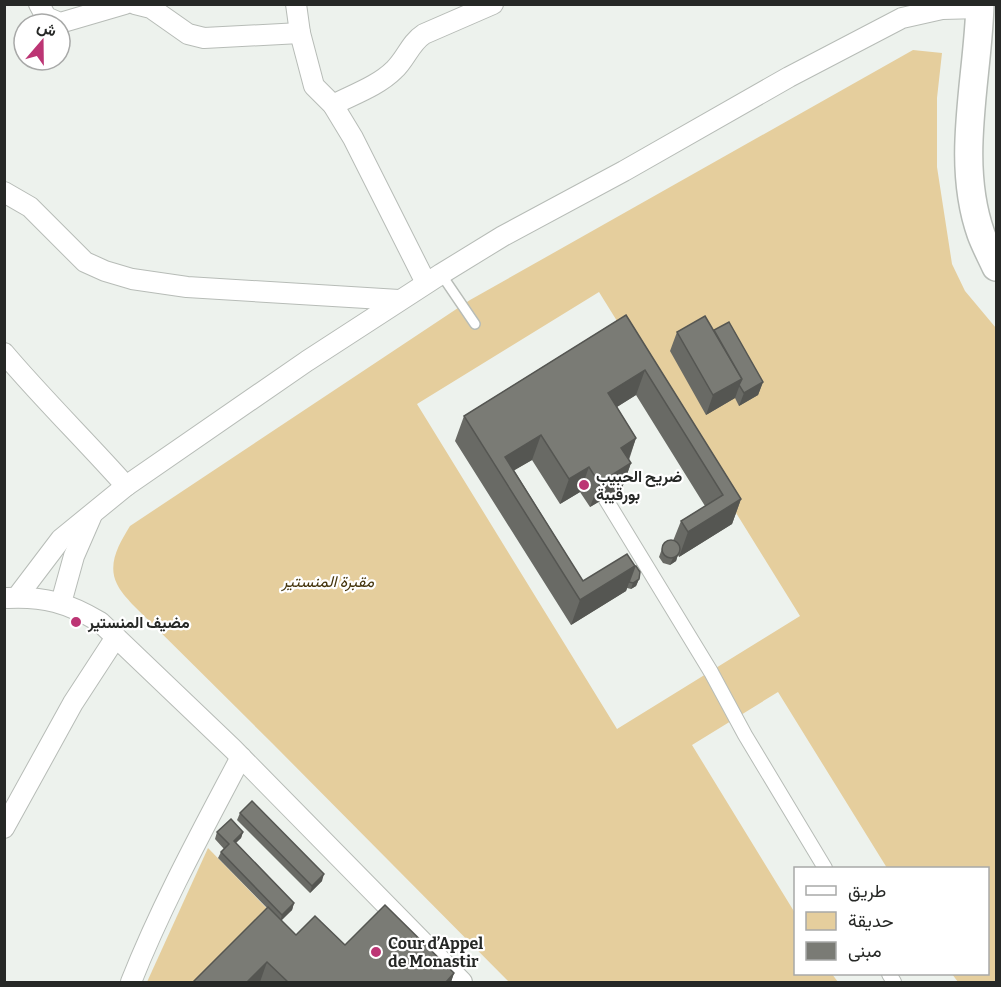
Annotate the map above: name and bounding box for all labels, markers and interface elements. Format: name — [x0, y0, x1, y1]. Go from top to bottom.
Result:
north arrow — [12, 12, 72, 72]
text: ش — [35, 16, 59, 41]
place label: ضريح الحبيب بورقيبة — [596, 467, 682, 505]
marker: ضريح الحبيب بورقيبة — [577, 478, 591, 492]
park label: مقبرة المنستير — [281, 572, 375, 592]
place label: مضيف المنستير — [87, 613, 190, 633]
marker: مضيف المنستير — [69, 615, 83, 629]
legend — [794, 867, 989, 975]
text: طريق — [848, 880, 886, 902]
text: حديقة — [848, 910, 894, 932]
place label: Cour d’Appel de Monastir — [388, 934, 483, 971]
text: مبنى — [848, 940, 882, 962]
marker: Cour d’Appel de Monastir — [369, 945, 383, 959]

